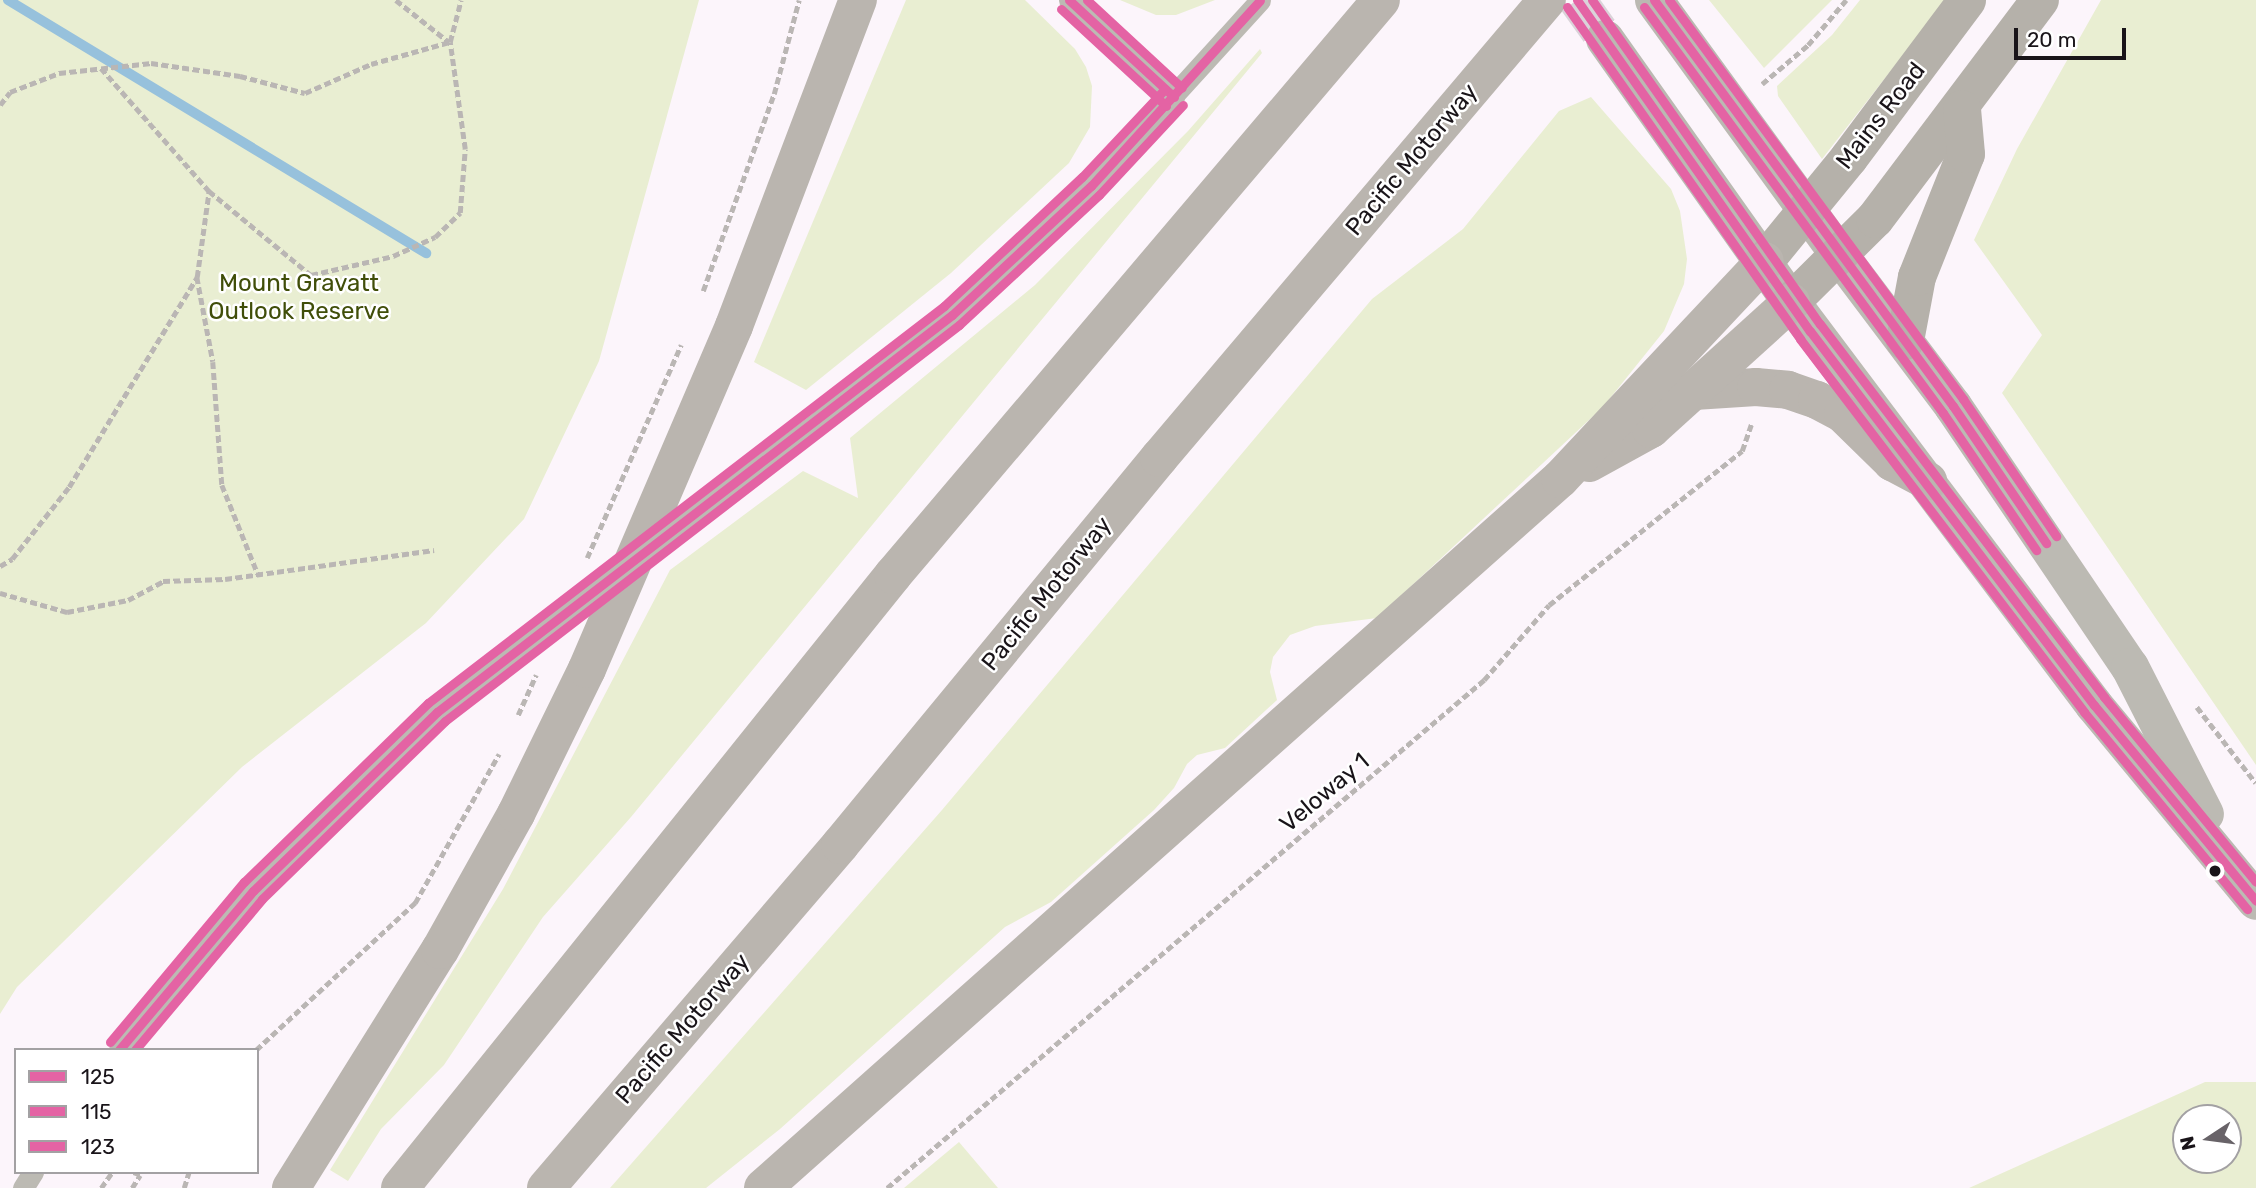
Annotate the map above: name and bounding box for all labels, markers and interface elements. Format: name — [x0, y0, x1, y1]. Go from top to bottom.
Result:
scale bar — [2018, 14, 2130, 58]
text: 20 m — [2027, 27, 2076, 52]
street label: Mains Road — [1830, 57, 1932, 175]
street label: Pacific Motorway — [1340, 78, 1484, 242]
park label: Mount Gravatt Outlook Reserve — [208, 270, 390, 326]
street label: Pacific Motorway — [976, 511, 1118, 677]
street label: Veloway 1 — [1274, 747, 1376, 839]
unlabelled marker — [2208, 864, 2222, 878]
street label: Pacific Motorway — [610, 948, 756, 1110]
legend — [14, 1048, 259, 1174]
text: 125 — [81, 1064, 115, 1089]
text: 115 — [81, 1099, 111, 1124]
north arrow — [2172, 1104, 2242, 1174]
text: 123 — [81, 1134, 115, 1159]
text: N — [2175, 1134, 2201, 1153]

